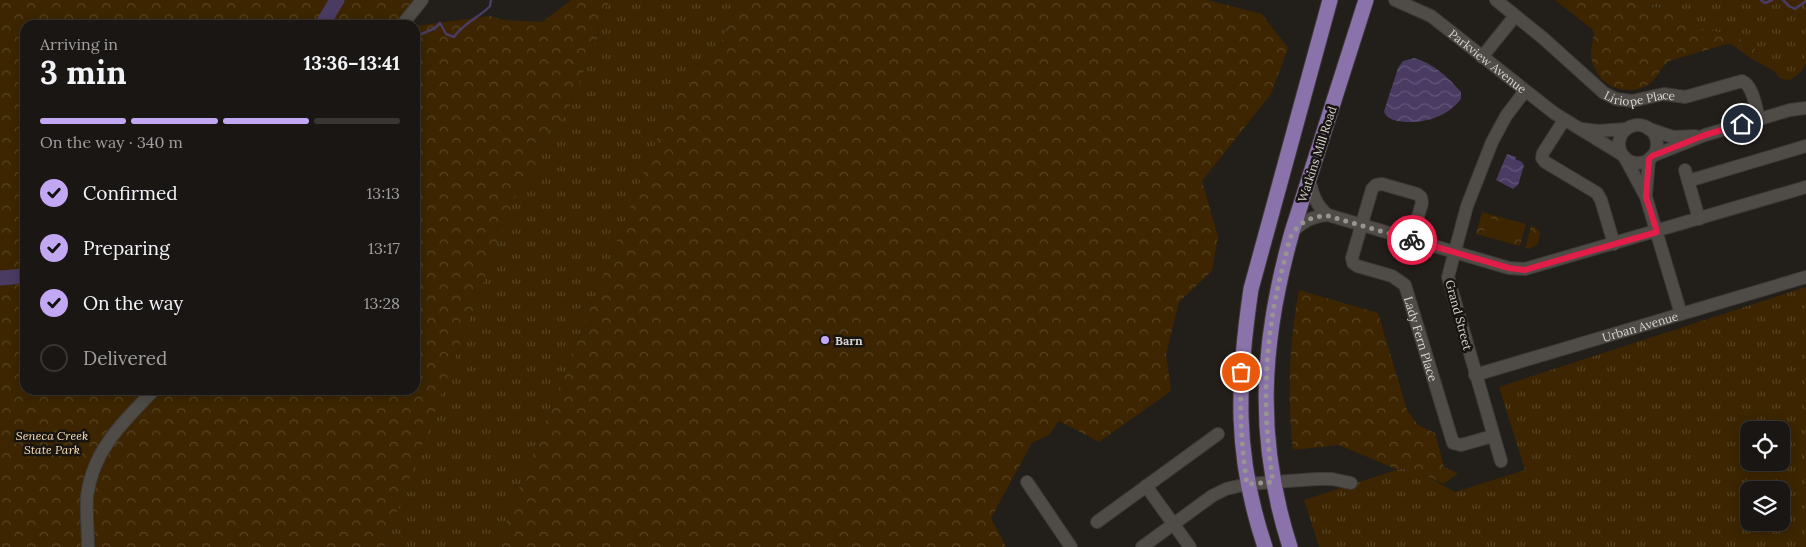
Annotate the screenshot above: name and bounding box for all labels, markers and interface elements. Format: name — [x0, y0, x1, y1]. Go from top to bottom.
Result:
street label: Parkview Avenue — [1446, 26, 1530, 96]
text: Arriving in — [40, 34, 118, 54]
text: 13:36–13:41 — [303, 51, 400, 75]
text: 3 min — [40, 52, 127, 93]
street label: Liriope Place — [1602, 86, 1677, 109]
pin — [1721, 103, 1763, 145]
street label: Watkins Mill Road — [1294, 104, 1340, 204]
icon: home — [1728, 110, 1756, 138]
text: On the way · 340 m — [40, 132, 183, 152]
icon: check — [40, 179, 68, 207]
text: Confirmed — [83, 181, 178, 205]
text: 13:13 — [367, 183, 400, 203]
courier — [1387, 215, 1437, 265]
icon: bike — [1398, 226, 1426, 254]
icon: check — [40, 234, 68, 262]
text: Preparing — [83, 236, 170, 260]
text: 13:17 — [368, 238, 400, 258]
street label: Grand Street — [1442, 278, 1476, 352]
icon: check — [40, 289, 68, 317]
text: On the way — [83, 291, 183, 315]
text: 13:28 — [364, 293, 400, 313]
street label: Lady Fern Place — [1401, 294, 1441, 383]
street label: Urban Avenue — [1600, 308, 1680, 345]
place label: Barn — [835, 333, 863, 348]
marker: Barn — [819, 334, 831, 346]
text: Delivered — [83, 346, 167, 370]
pin — [1220, 351, 1262, 393]
icon: bag — [1227, 358, 1255, 386]
map controls — [1740, 421, 1790, 531]
button: locate — [1740, 421, 1790, 471]
park label: Seneca Creek State Park — [16, 428, 88, 457]
button: layers — [1740, 481, 1790, 531]

